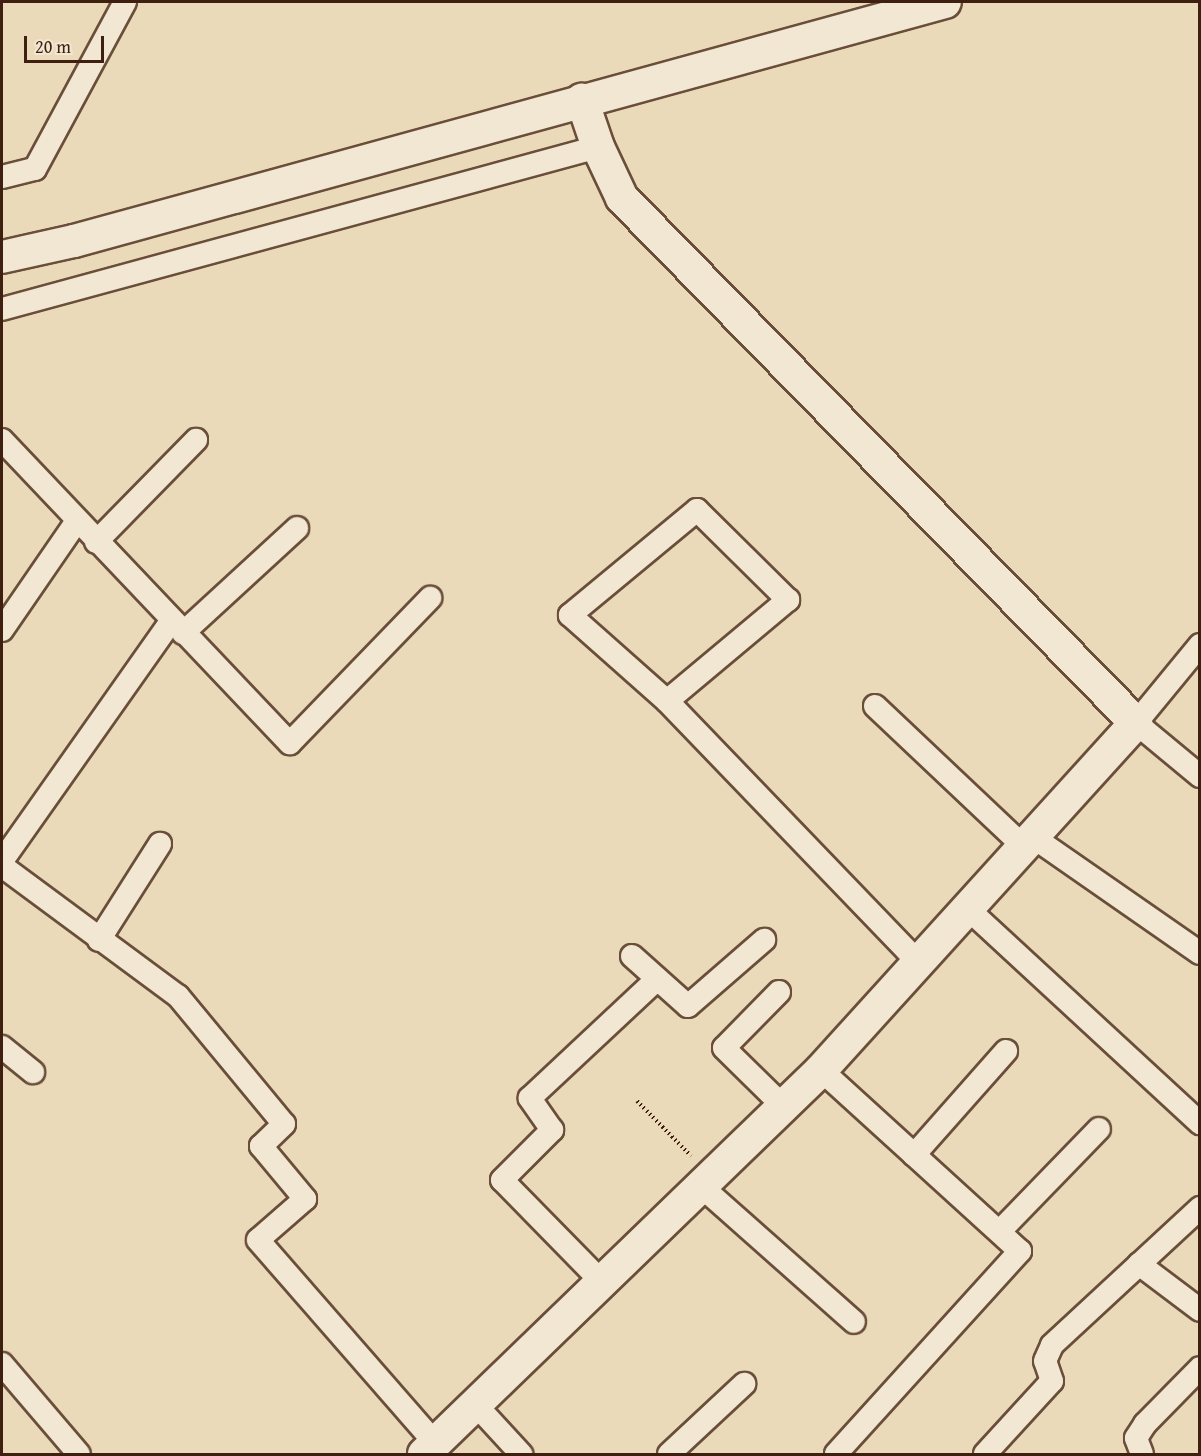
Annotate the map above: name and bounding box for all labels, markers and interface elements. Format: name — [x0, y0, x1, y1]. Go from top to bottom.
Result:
scale bar — [27, 24, 106, 62]
text: 20 m — [35, 33, 71, 60]

